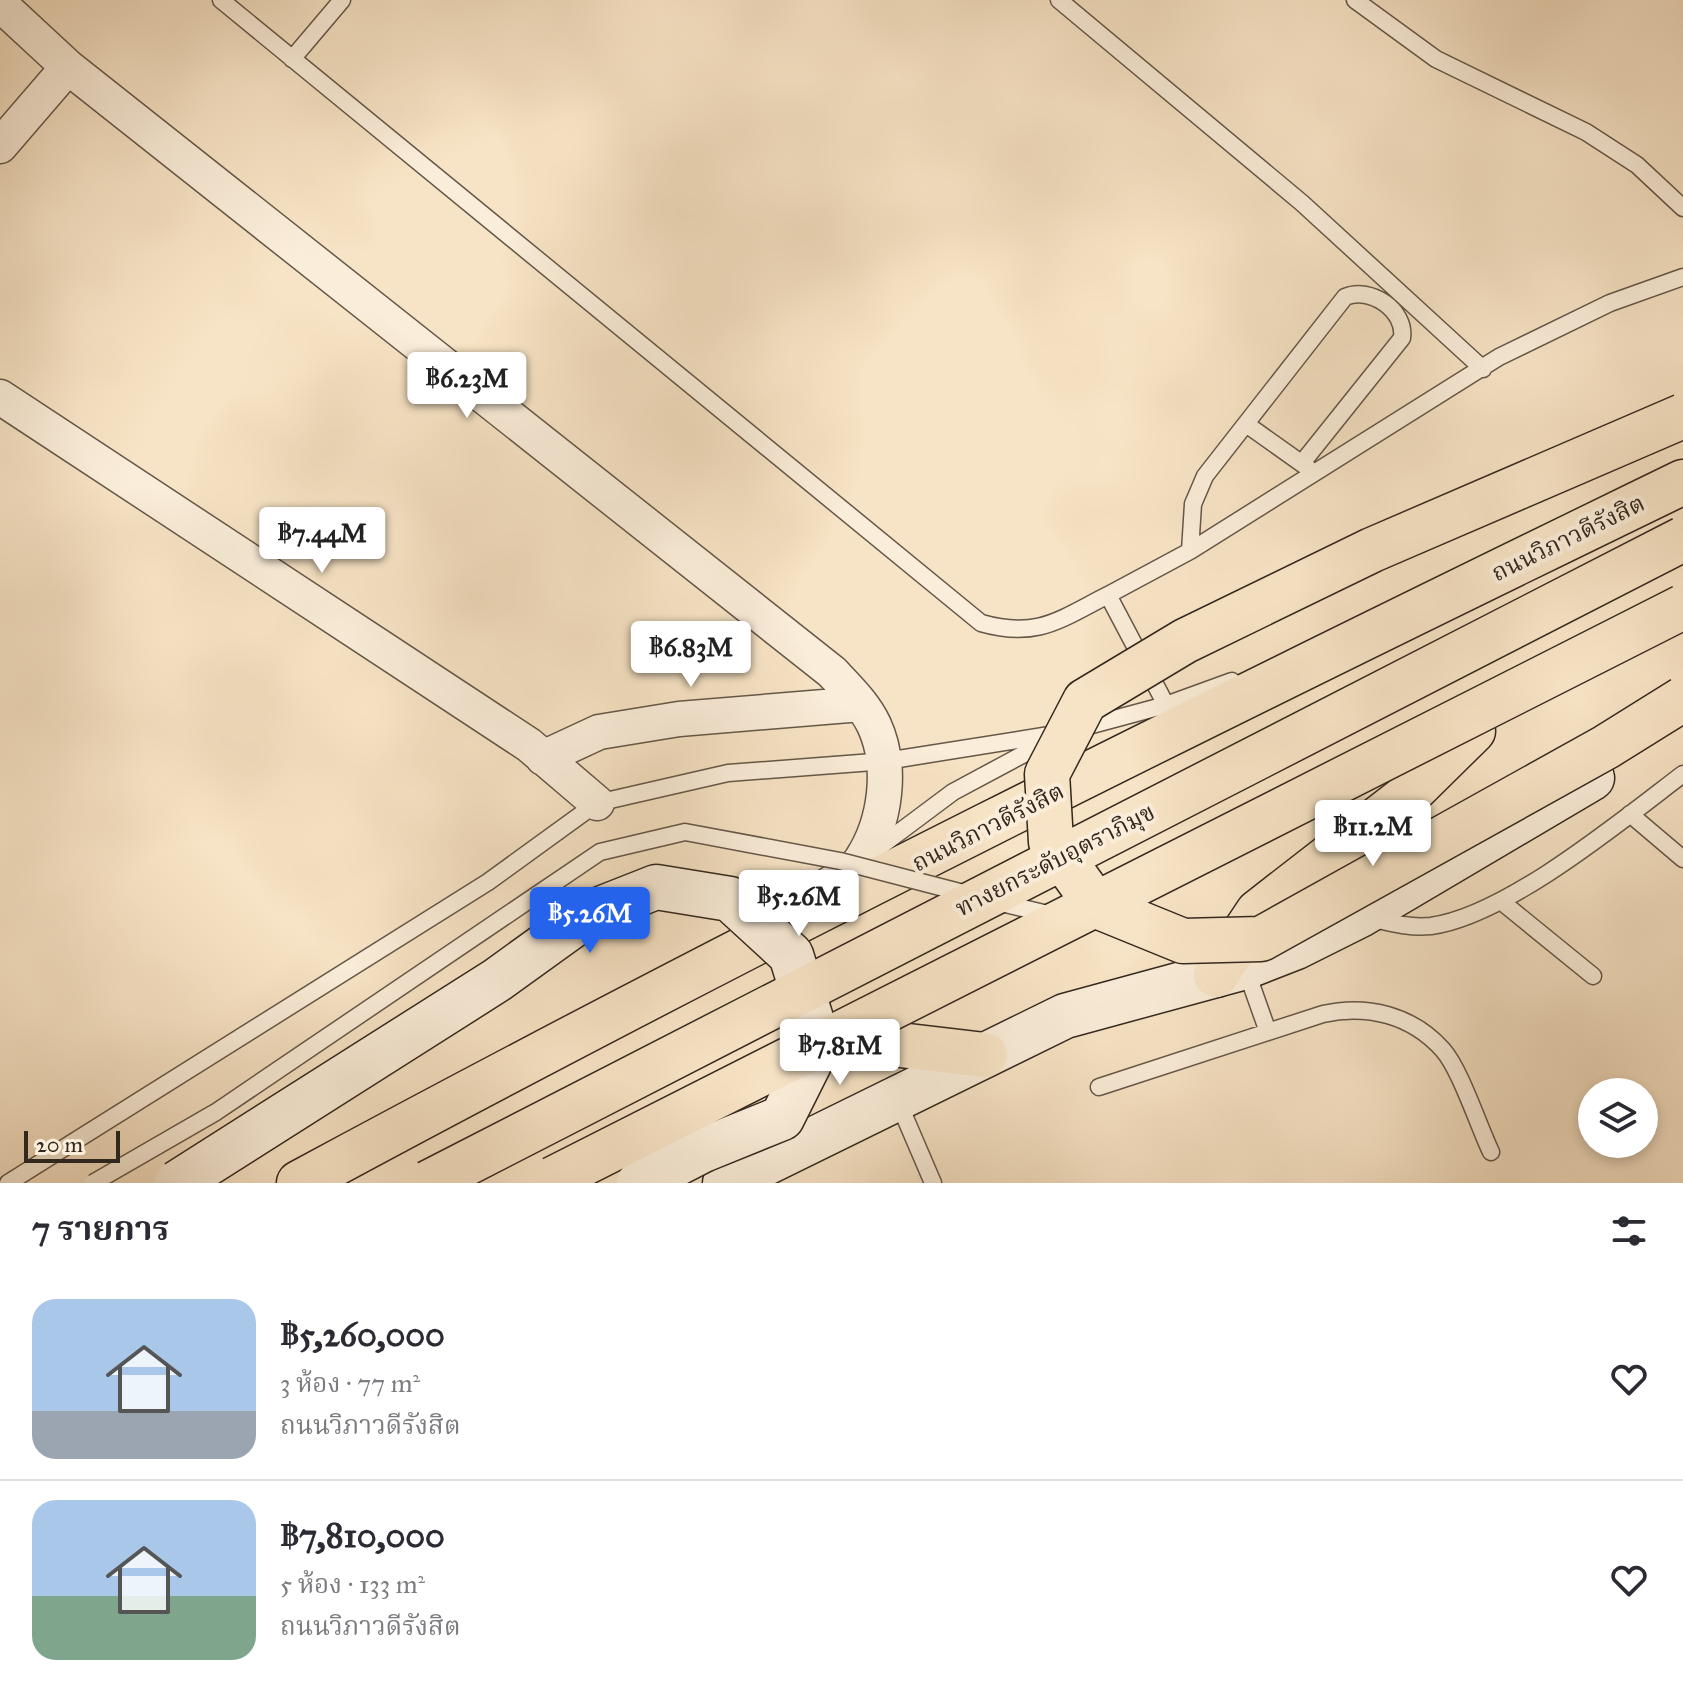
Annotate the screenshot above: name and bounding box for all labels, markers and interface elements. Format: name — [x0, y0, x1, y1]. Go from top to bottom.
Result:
pin: ฿6.23M — [402, 352, 532, 420]
text: ฿6.23M — [425, 362, 509, 394]
street label: ถนนวิภาวดีรังสิต — [1486, 488, 1650, 588]
pin: ฿7.44M — [257, 507, 387, 575]
text: ฿7.44M — [277, 517, 367, 549]
pin: ฿6.83M — [626, 621, 756, 689]
text: ฿6.83M — [649, 631, 733, 663]
street label: ถนนวิภาวดีรังสิต — [907, 776, 1069, 878]
street label: ทางยกระดับอุตราภิมุข — [950, 797, 1160, 923]
pin: ฿11.2M — [1308, 800, 1438, 868]
text: ฿11.2M — [1333, 810, 1413, 842]
pin: ฿5.26M — [734, 870, 864, 938]
text: ฿5.26M — [757, 880, 841, 912]
pin: ฿5.26M — [525, 887, 655, 955]
text: ฿5.26M — [548, 897, 632, 929]
pin: ฿7.81M — [775, 1019, 905, 1087]
text: ฿7.81M — [798, 1029, 882, 1061]
map controls — [1578, 1078, 1658, 1158]
button: layers — [1578, 1078, 1658, 1158]
scale bar — [24, 1127, 120, 1163]
text: 20 m — [36, 1131, 83, 1158]
text: 7 รายการ — [32, 1208, 170, 1249]
icon: filters — [1607, 1209, 1651, 1253]
text: ฿5,260,000 — [280, 1314, 445, 1355]
icon: home — [96, 1331, 192, 1427]
icon: heart — [1607, 1357, 1651, 1401]
text: 3 ห้อง · 77 m² — [280, 1367, 420, 1399]
text: ถนนวิภาวดีรังสิต — [280, 1409, 461, 1441]
text: ฿7,810,000 — [280, 1515, 445, 1556]
icon: home — [96, 1532, 192, 1628]
icon: heart — [1607, 1558, 1651, 1602]
text: 5 ห้อง · 133 m² — [280, 1568, 425, 1600]
text: ถนนวิภาวดีรังสิต — [280, 1610, 461, 1642]

